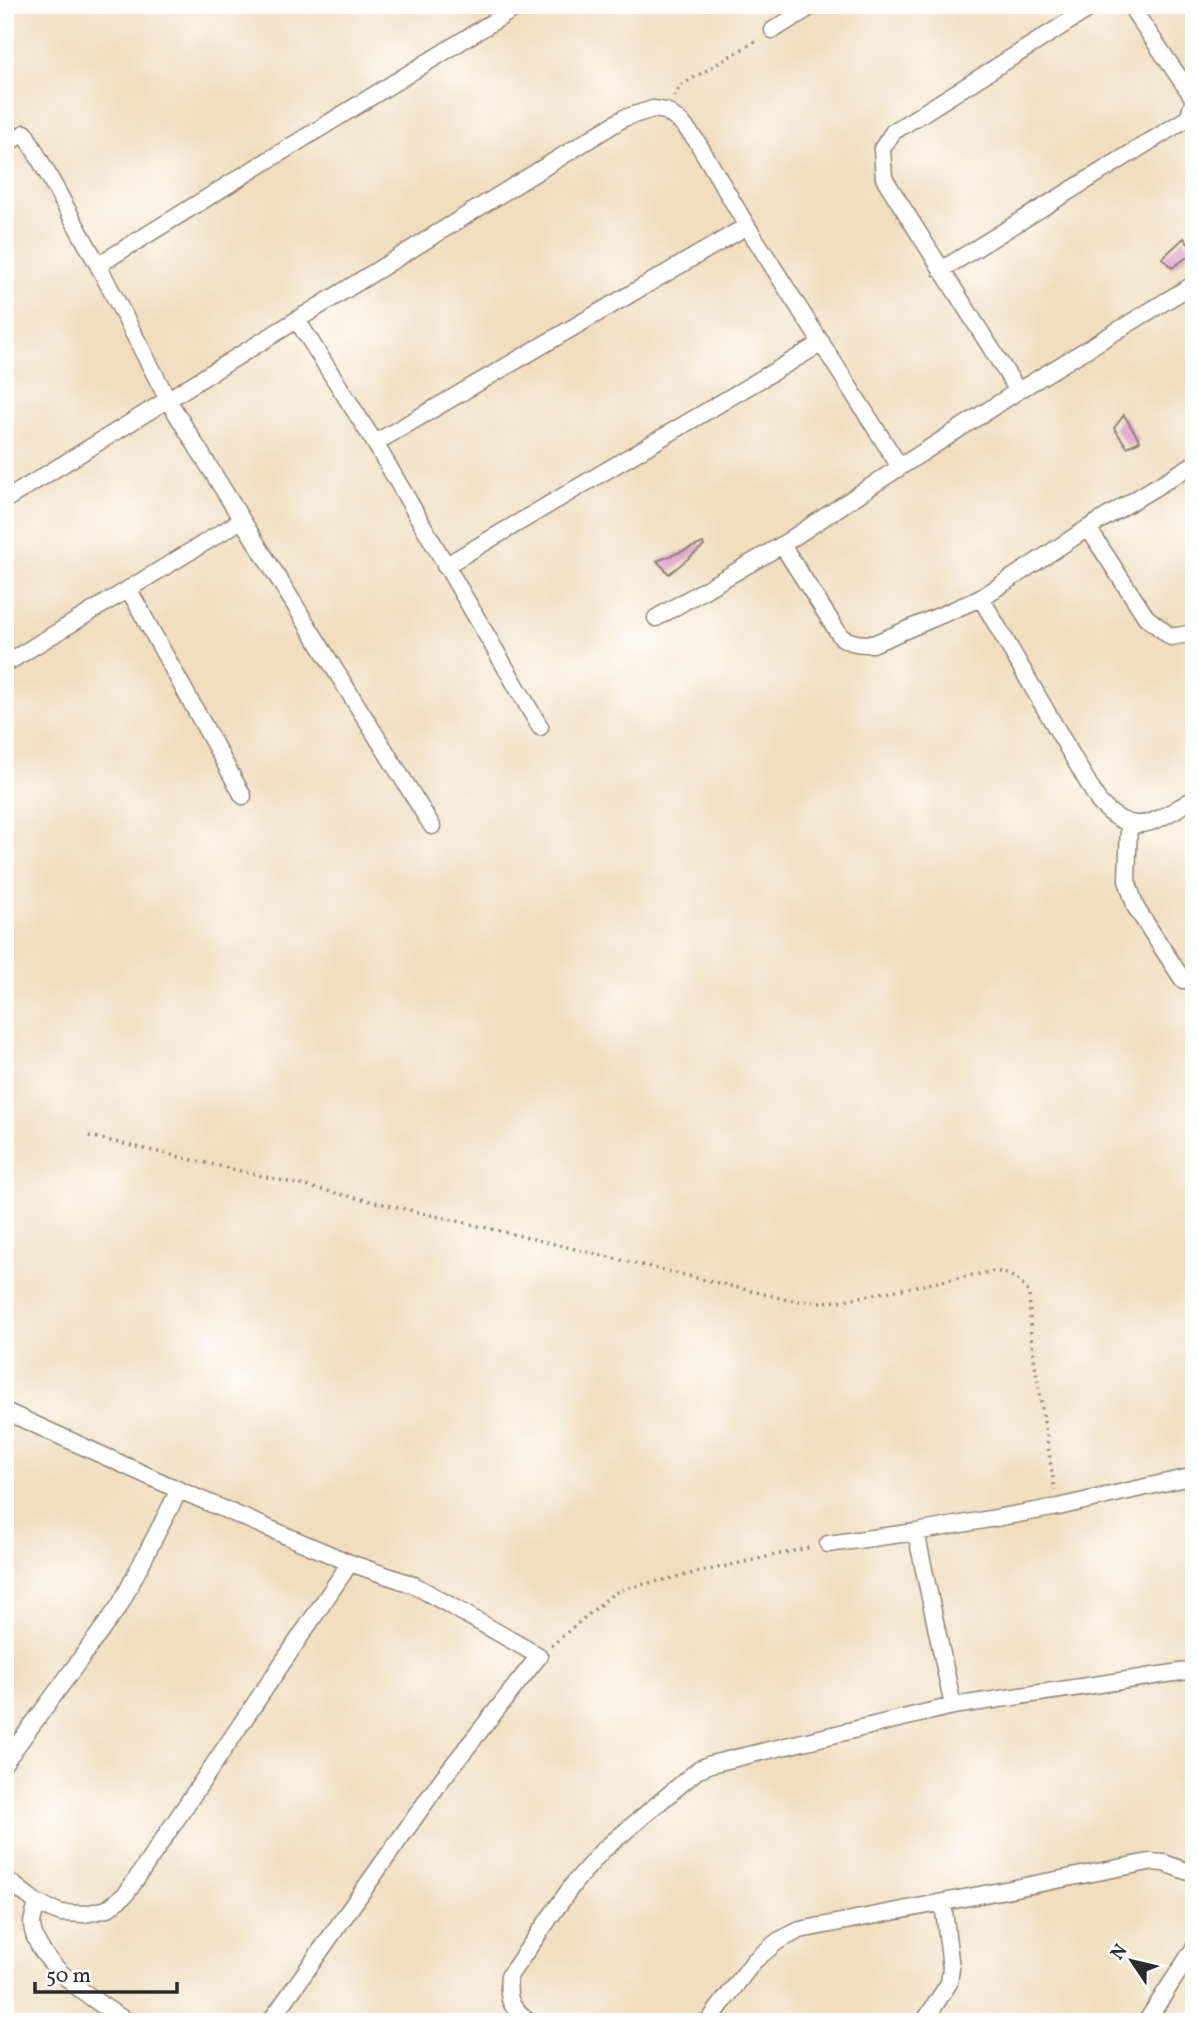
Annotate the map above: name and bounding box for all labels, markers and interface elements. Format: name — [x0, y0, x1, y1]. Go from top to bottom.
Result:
north arrow — [1098, 1926, 1168, 1996]
text: N — [1105, 1939, 1134, 1966]
scale bar — [35, 1950, 177, 1994]
text: 50 m — [46, 1962, 91, 1991]

